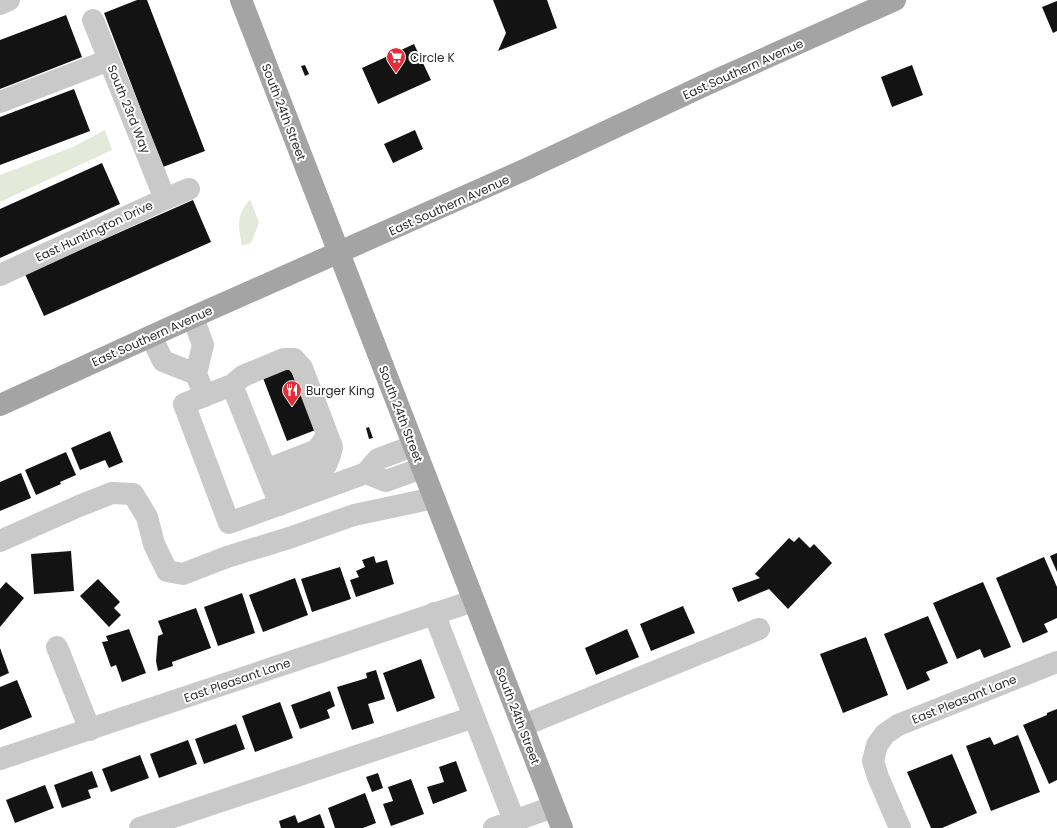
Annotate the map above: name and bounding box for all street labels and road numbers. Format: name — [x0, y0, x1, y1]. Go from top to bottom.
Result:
street label: East Southern Avenue — [680, 35, 806, 103]
street label: South 24th Street — [258, 61, 310, 163]
street label: South 23rd Way — [104, 62, 155, 156]
street label: East Southern Avenue — [386, 171, 512, 239]
street label: East Huntington Drive — [32, 196, 156, 266]
street label: East Southern Avenue — [89, 302, 215, 370]
street label: South 24th Street — [375, 363, 427, 465]
street label: East Pleasant Lane — [181, 654, 293, 706]
street label: South 24th Street — [492, 665, 544, 767]
street label: East Pleasant Lane — [909, 670, 1019, 728]

